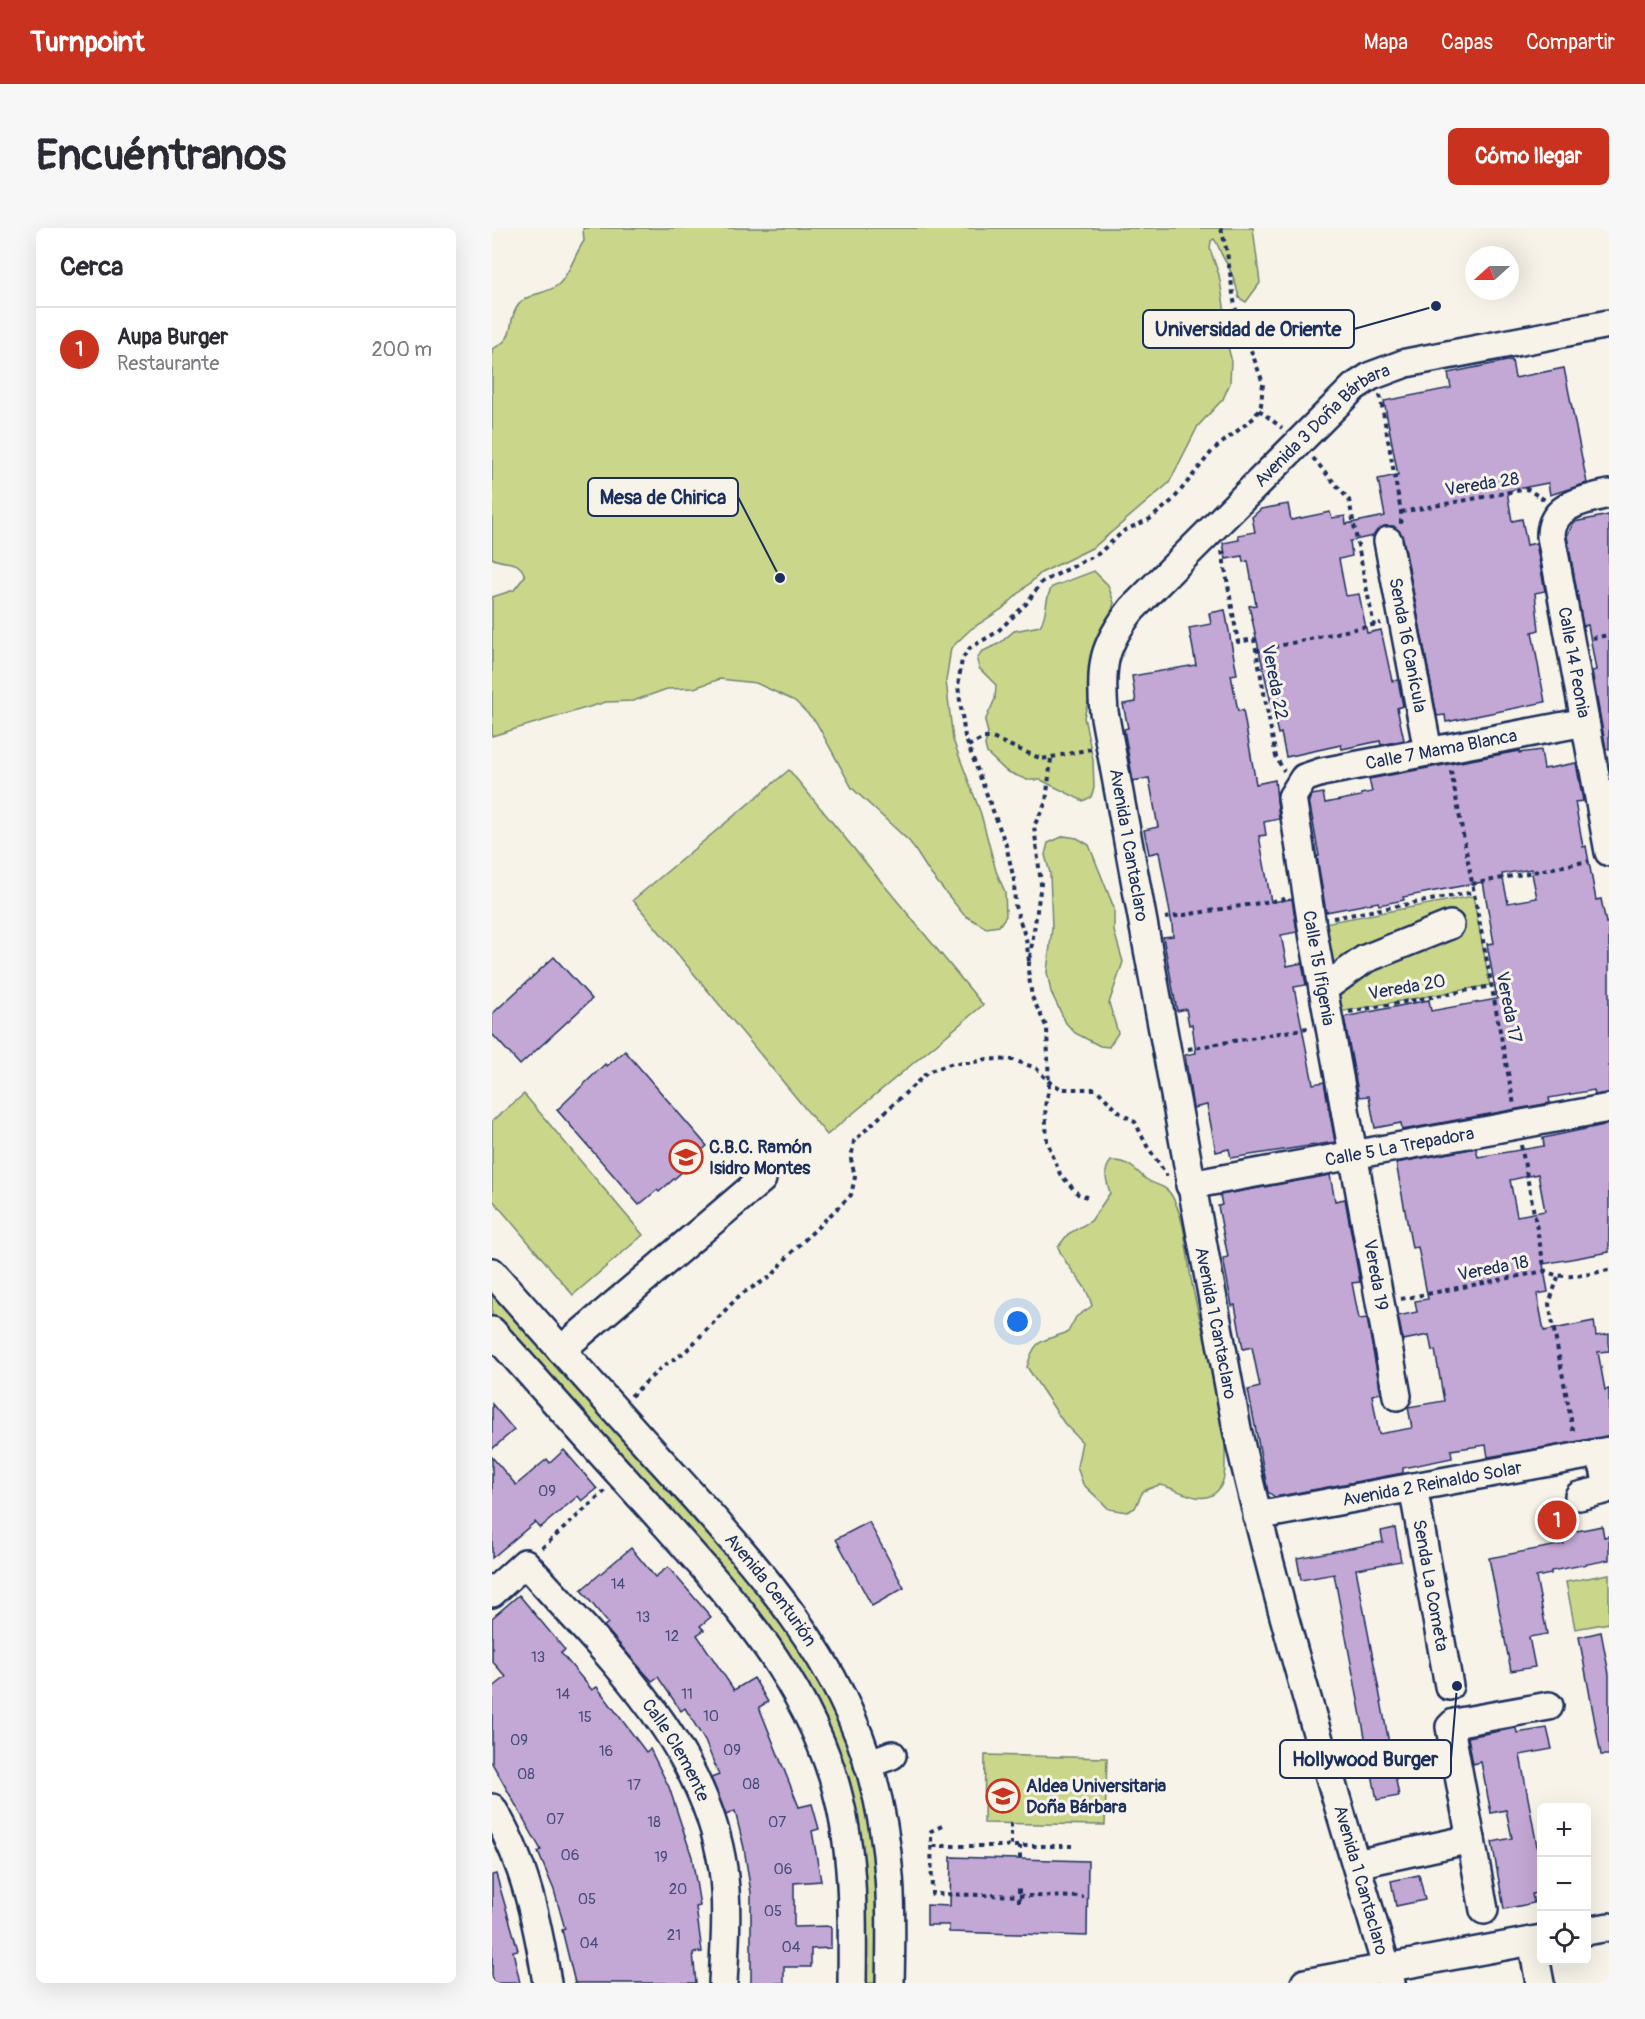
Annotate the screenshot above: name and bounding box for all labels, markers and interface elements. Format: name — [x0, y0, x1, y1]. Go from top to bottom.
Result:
text: Turnpoint — [30, 25, 144, 60]
text: Mapa — [1364, 29, 1408, 56]
text: Capas — [1441, 29, 1493, 56]
text: Compartir — [1526, 29, 1615, 56]
button: Cómo llegar — [1448, 128, 1609, 185]
text: Encuéntranos — [36, 130, 286, 182]
north arrow — [1465, 246, 1519, 300]
text: Cerca — [60, 251, 123, 283]
callout: Universidad de Oriente — [1143, 310, 1354, 348]
text: Universidad de Oriente — [1155, 317, 1342, 342]
text: Aupa Burger — [117, 323, 228, 351]
text: 1 — [76, 337, 83, 362]
text: 200 m — [371, 337, 432, 362]
text: Restaurante — [117, 351, 219, 376]
street label: Avenida 3 Doña Bárbara — [1249, 359, 1393, 492]
street label: Vereda 28 — [1443, 467, 1521, 502]
callout: Mesa de Chirica — [588, 478, 738, 516]
text: Mesa de Chirica — [600, 485, 726, 510]
street label: Senda 16 Canícula — [1383, 576, 1431, 715]
street label: Calle 14 Peonia — [1552, 605, 1595, 720]
street label: Vereda 22 — [1256, 643, 1293, 722]
street label: Calle 7 Mama Blanca — [1364, 724, 1519, 775]
street label: Avenida 1 Cantaclaro — [1104, 767, 1153, 924]
street label: Calle 15 Ifigenia — [1297, 909, 1340, 1027]
street label: Vereda 20 — [1367, 969, 1448, 1006]
street label: Vereda 17 — [1490, 969, 1527, 1045]
street label: Calle 5 La Trepadora — [1323, 1122, 1476, 1172]
place label: C.B.C. Ramón Isidro Montes — [709, 1136, 812, 1180]
school or university icon: C.B.C. Ramón Isidro Montes — [668, 1139, 704, 1175]
street label: Vereda 19 — [1358, 1238, 1393, 1313]
street label: Avenida 1 Cantaclaro — [1189, 1245, 1242, 1402]
street label: Vereda 18 — [1456, 1250, 1531, 1287]
your location — [1003, 1307, 1032, 1336]
street label: Avenida 2 Reinaldo Solar — [1340, 1456, 1524, 1512]
house number: 09 — [538, 1482, 556, 1501]
pin: 1 — [1538, 1498, 1576, 1542]
street label: Senda La Cometa — [1407, 1518, 1454, 1653]
street label: Avenida Centurión — [719, 1529, 821, 1651]
house number: 14 — [611, 1575, 626, 1594]
house number: 13 — [636, 1608, 650, 1627]
house number: 12 — [665, 1627, 679, 1646]
house number: 13 — [531, 1648, 545, 1667]
house number: 14 — [556, 1685, 571, 1704]
house number: 11 — [681, 1685, 693, 1704]
street label: Calle Clemente — [636, 1694, 715, 1805]
house number: 10 — [703, 1707, 719, 1726]
house number: 15 — [578, 1708, 592, 1727]
house number: 09 — [510, 1731, 528, 1750]
callout: Hollywood Burger — [1280, 1740, 1451, 1778]
house number: 09 — [723, 1741, 741, 1760]
house number: 16 — [599, 1742, 613, 1761]
text: Hollywood Burger — [1292, 1747, 1439, 1772]
house number: 08 — [517, 1765, 535, 1784]
house number: 08 — [742, 1775, 760, 1794]
place label: Aldea Universitaria Doña Bárbara — [1026, 1775, 1167, 1819]
house number: 17 — [627, 1776, 641, 1795]
school or university icon: Aldea Universitaria Doña Bárbara — [985, 1778, 1021, 1814]
street label: Avenida 1 Cantaclaro — [1328, 1803, 1393, 1958]
map controls — [1537, 1803, 1591, 1965]
button: + — [1537, 1803, 1591, 1857]
house number: 07 — [546, 1810, 564, 1829]
house number: 18 — [647, 1813, 661, 1832]
house number: 07 — [768, 1813, 786, 1832]
house number: 06 — [561, 1846, 579, 1865]
house number: 19 — [654, 1848, 668, 1867]
button: − — [1537, 1857, 1591, 1911]
house number: 06 — [774, 1860, 792, 1879]
house number: 20 — [669, 1880, 687, 1899]
house number: 05 — [578, 1890, 596, 1909]
house number: 05 — [764, 1902, 782, 1921]
button: locate — [1537, 1911, 1591, 1965]
house number: 21 — [667, 1926, 681, 1945]
house number: 04 — [580, 1934, 599, 1953]
house number: 04 — [782, 1938, 801, 1957]

